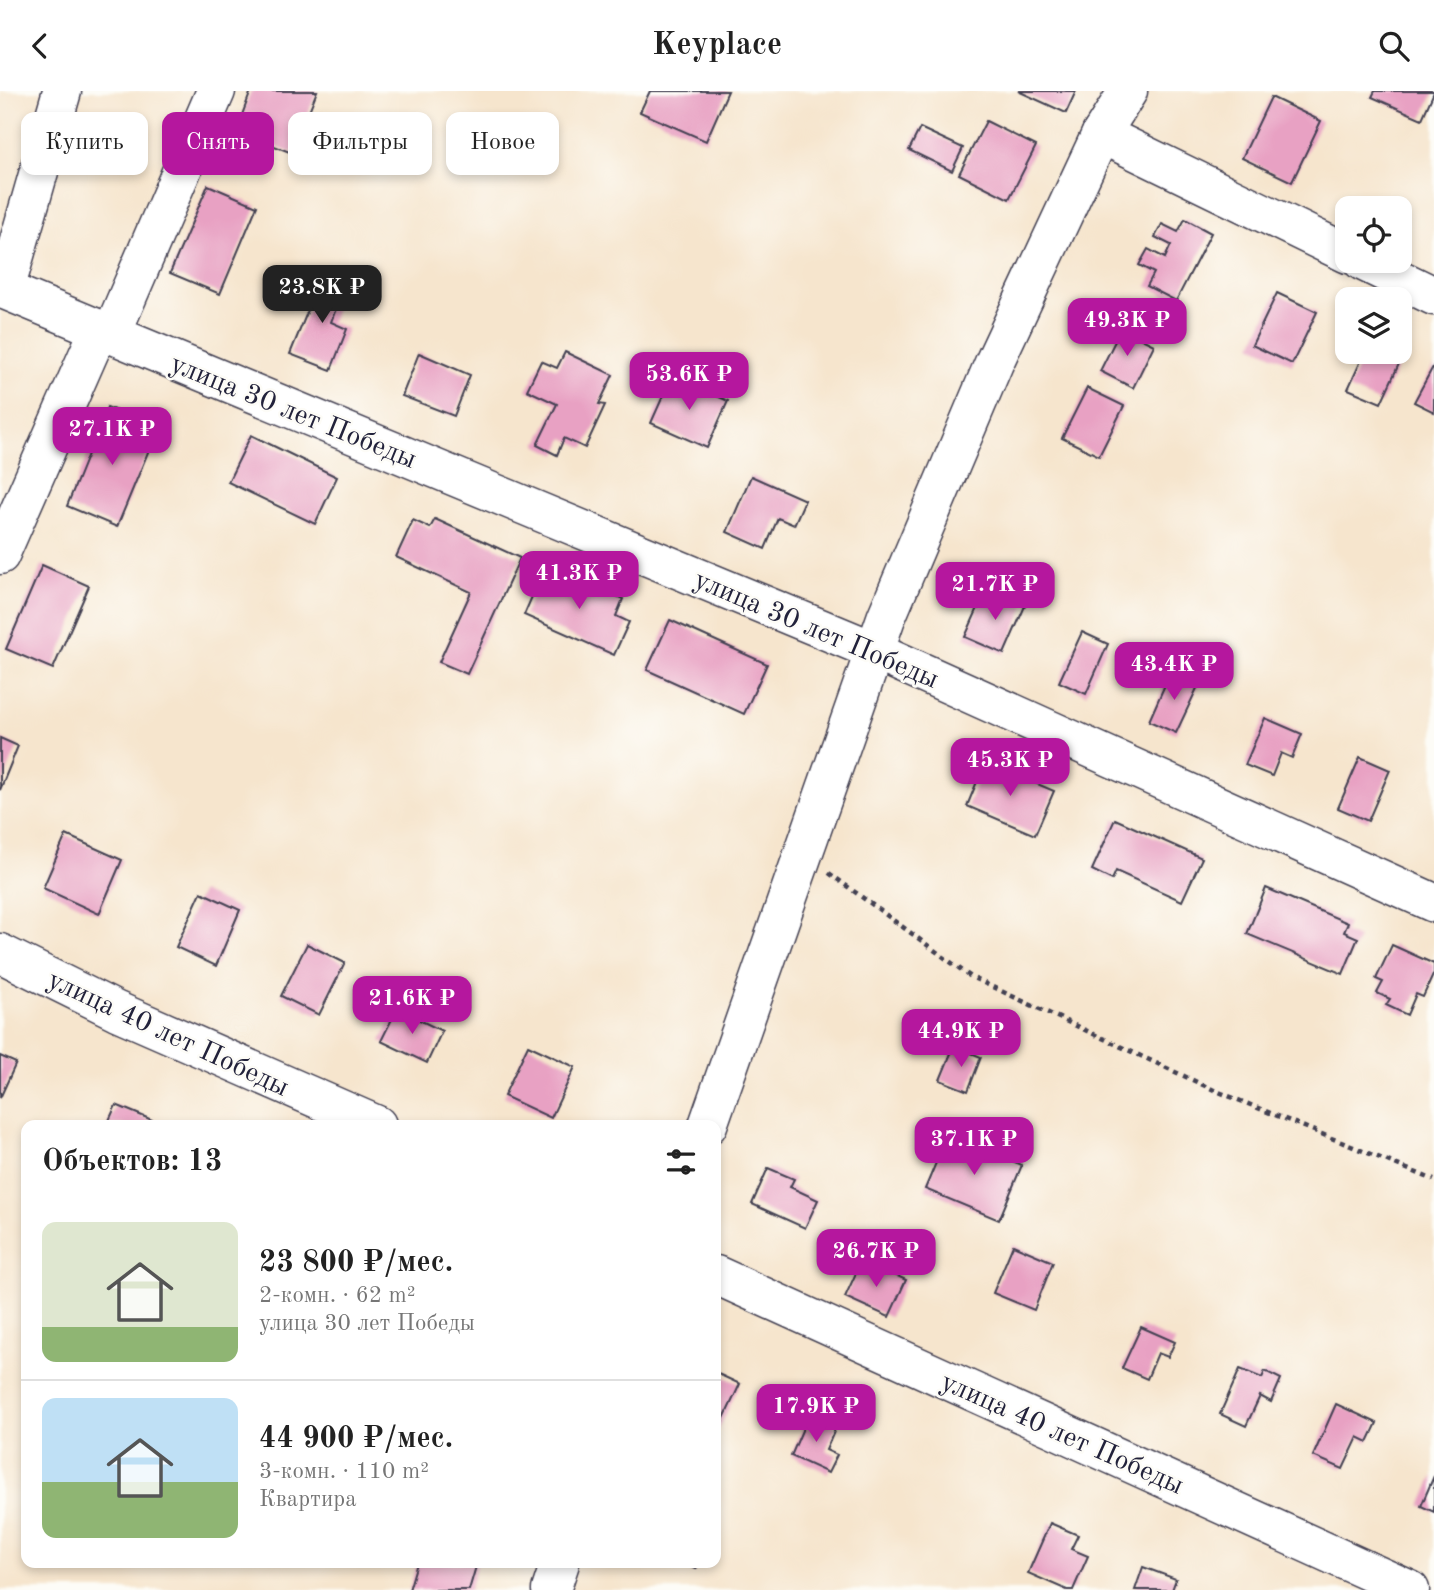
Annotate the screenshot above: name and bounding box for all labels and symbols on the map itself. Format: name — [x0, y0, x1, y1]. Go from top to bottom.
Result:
pin: 23.8K ₽ — [257, 265, 387, 325]
pin: 49.3K ₽ — [1062, 299, 1192, 358]
street label: улица 30 лет Победы — [166, 351, 420, 475]
pin: 53.6K ₽ — [624, 353, 754, 412]
pin: 27.1K ₽ — [47, 407, 177, 467]
pin: 41.3K ₽ — [514, 552, 644, 611]
pin: 21.7K ₽ — [930, 563, 1060, 622]
street label: улица 30 лет Победы — [689, 567, 942, 695]
pin: 43.4K ₽ — [1109, 643, 1239, 702]
pin: 45.3K ₽ — [945, 739, 1075, 798]
street label: улица 40 лет Победы — [43, 967, 293, 1103]
pin: 21.6K ₽ — [347, 977, 477, 1036]
pin: 44.9K ₽ — [896, 1009, 1026, 1069]
pin: 37.1K ₽ — [909, 1117, 1039, 1177]
pin: 26.7K ₽ — [811, 1229, 941, 1289]
street label: улица 40 лет Победы — [936, 1369, 1187, 1501]
pin: 17.9K ₽ — [751, 1385, 881, 1444]

